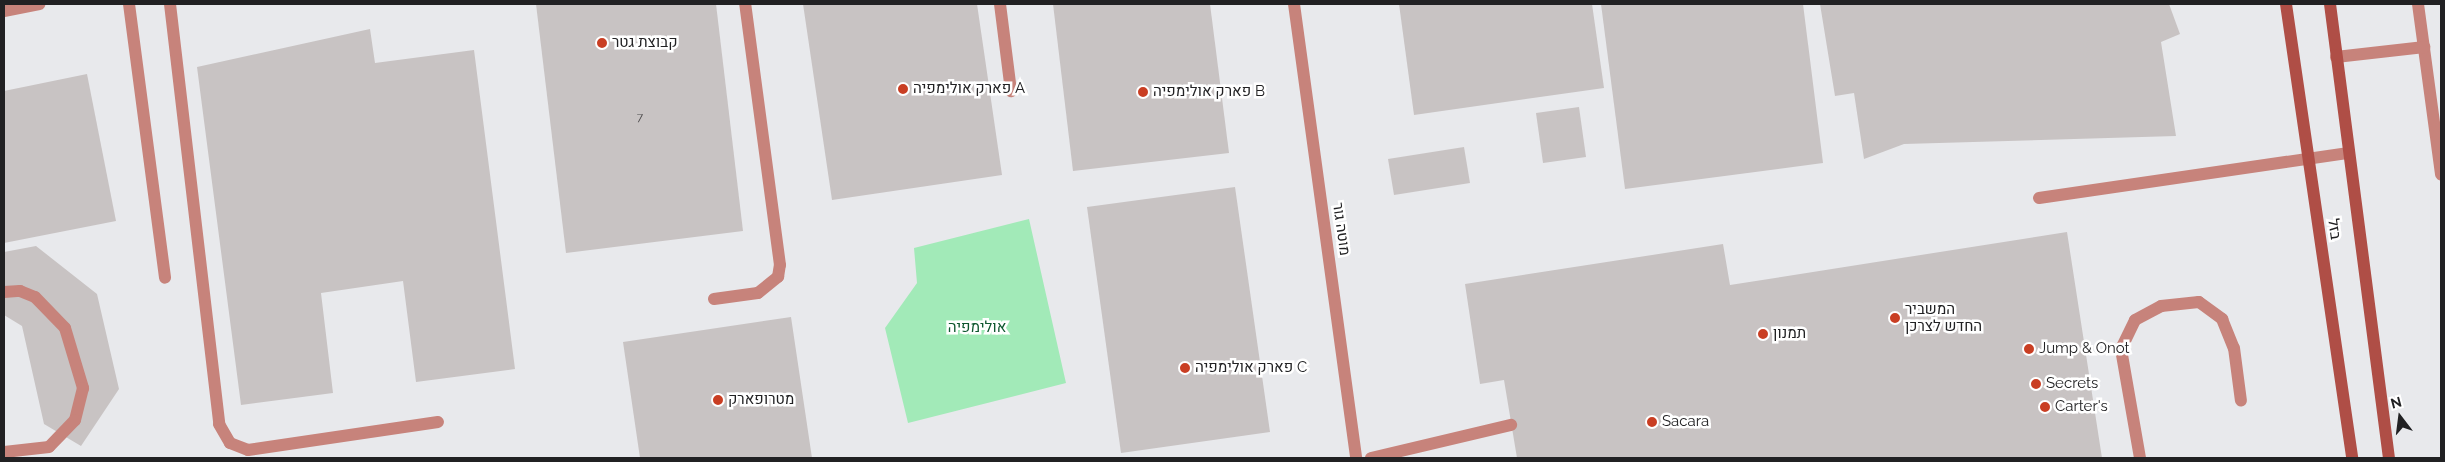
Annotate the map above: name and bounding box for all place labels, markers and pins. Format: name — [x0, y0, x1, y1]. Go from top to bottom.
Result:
place label: קבוצת גטר — [612, 34, 677, 52]
marker: קבוצת גטר — [596, 37, 608, 49]
place label: פארק אולימפיה A — [913, 80, 1025, 98]
marker: פארק אולימפיה A — [897, 83, 909, 95]
place label: פארק אולימפיה B — [1153, 83, 1265, 101]
marker: פארק אולימפיה B — [1137, 86, 1149, 98]
place label: המשביר החדש לצרכן — [1905, 300, 1982, 335]
marker: המשביר החדש לצרכן — [1889, 312, 1901, 324]
place label: תמנון — [1773, 325, 1806, 343]
marker: תמנון — [1757, 328, 1769, 340]
place label: Jump & Onot — [2039, 340, 2130, 358]
marker: Jump & Onot — [2023, 343, 2035, 355]
place label: פארק אולימפיה C — [1195, 359, 1307, 377]
marker: פארק אולימפיה C — [1179, 362, 1191, 374]
place label: Secrets — [2046, 375, 2098, 393]
marker: Secrets — [2030, 378, 2042, 390]
place label: מטרופארק — [728, 391, 794, 409]
marker: מטרופארק — [712, 394, 724, 406]
place label: Carter's — [2055, 398, 2108, 416]
marker: Carter's — [2039, 401, 2051, 413]
place label: Sacara — [1662, 413, 1709, 431]
marker: Sacara — [1646, 416, 1658, 428]

